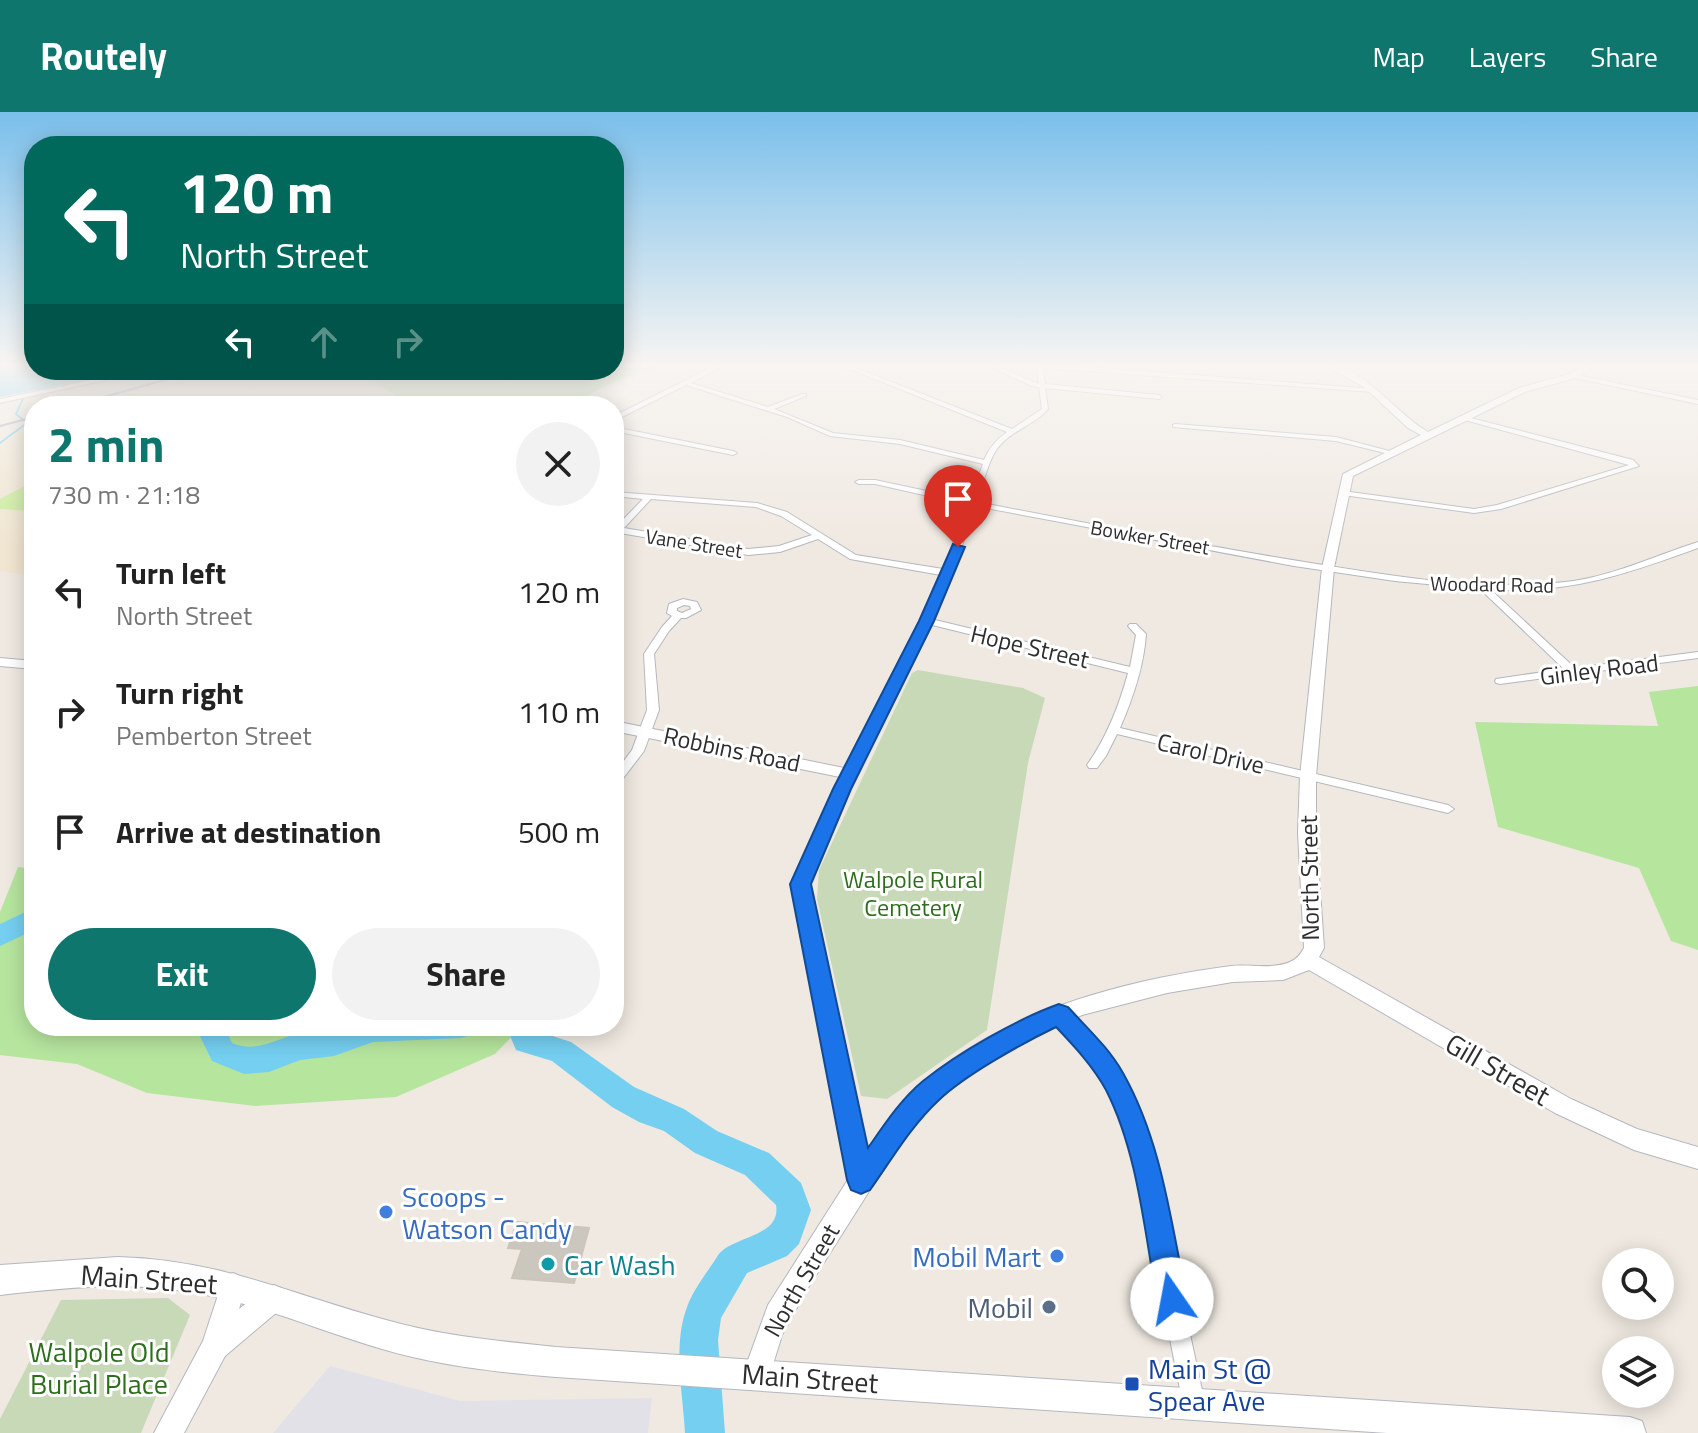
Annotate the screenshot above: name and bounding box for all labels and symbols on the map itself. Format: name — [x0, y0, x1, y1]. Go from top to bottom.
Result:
pin — [924, 465, 992, 547]
street label: Bowker Street — [1088, 511, 1212, 563]
street label: Vane Street — [643, 520, 745, 566]
street label: Woodard Road — [1430, 567, 1554, 601]
street label: Hope Street — [967, 615, 1093, 677]
street label: Ginley Road — [1538, 644, 1660, 694]
street label: Robbins Road — [660, 717, 804, 781]
street label: Carol Drive — [1154, 723, 1268, 783]
street label: North Street — [1290, 814, 1328, 941]
park label: Walpole Rural Cemetery — [843, 861, 983, 925]
street label: Gill Street — [1438, 1022, 1559, 1116]
place label: Scoops - Watson Candy — [402, 1175, 572, 1250]
marker: Scoops - Watson Candy — [377, 1203, 395, 1221]
street label: North Street — [754, 1216, 848, 1343]
place label: Mobil Mart — [912, 1235, 1041, 1278]
place label: Car Wash — [564, 1243, 676, 1286]
marker: Mobil Mart — [1048, 1247, 1066, 1265]
street label: Main Street — [79, 1253, 219, 1305]
marker: Car Wash — [539, 1255, 557, 1273]
position arrow — [1130, 1257, 1214, 1341]
place label: Mobil — [968, 1286, 1033, 1329]
marker: Mobil — [1040, 1298, 1058, 1316]
park label: Walpole Old Burial Place — [29, 1330, 169, 1405]
place label: Main St @ Spear Ave — [1148, 1347, 1271, 1422]
street label: Main Street — [740, 1352, 880, 1404]
marker: Main St @ Spear Ave — [1123, 1375, 1141, 1393]

